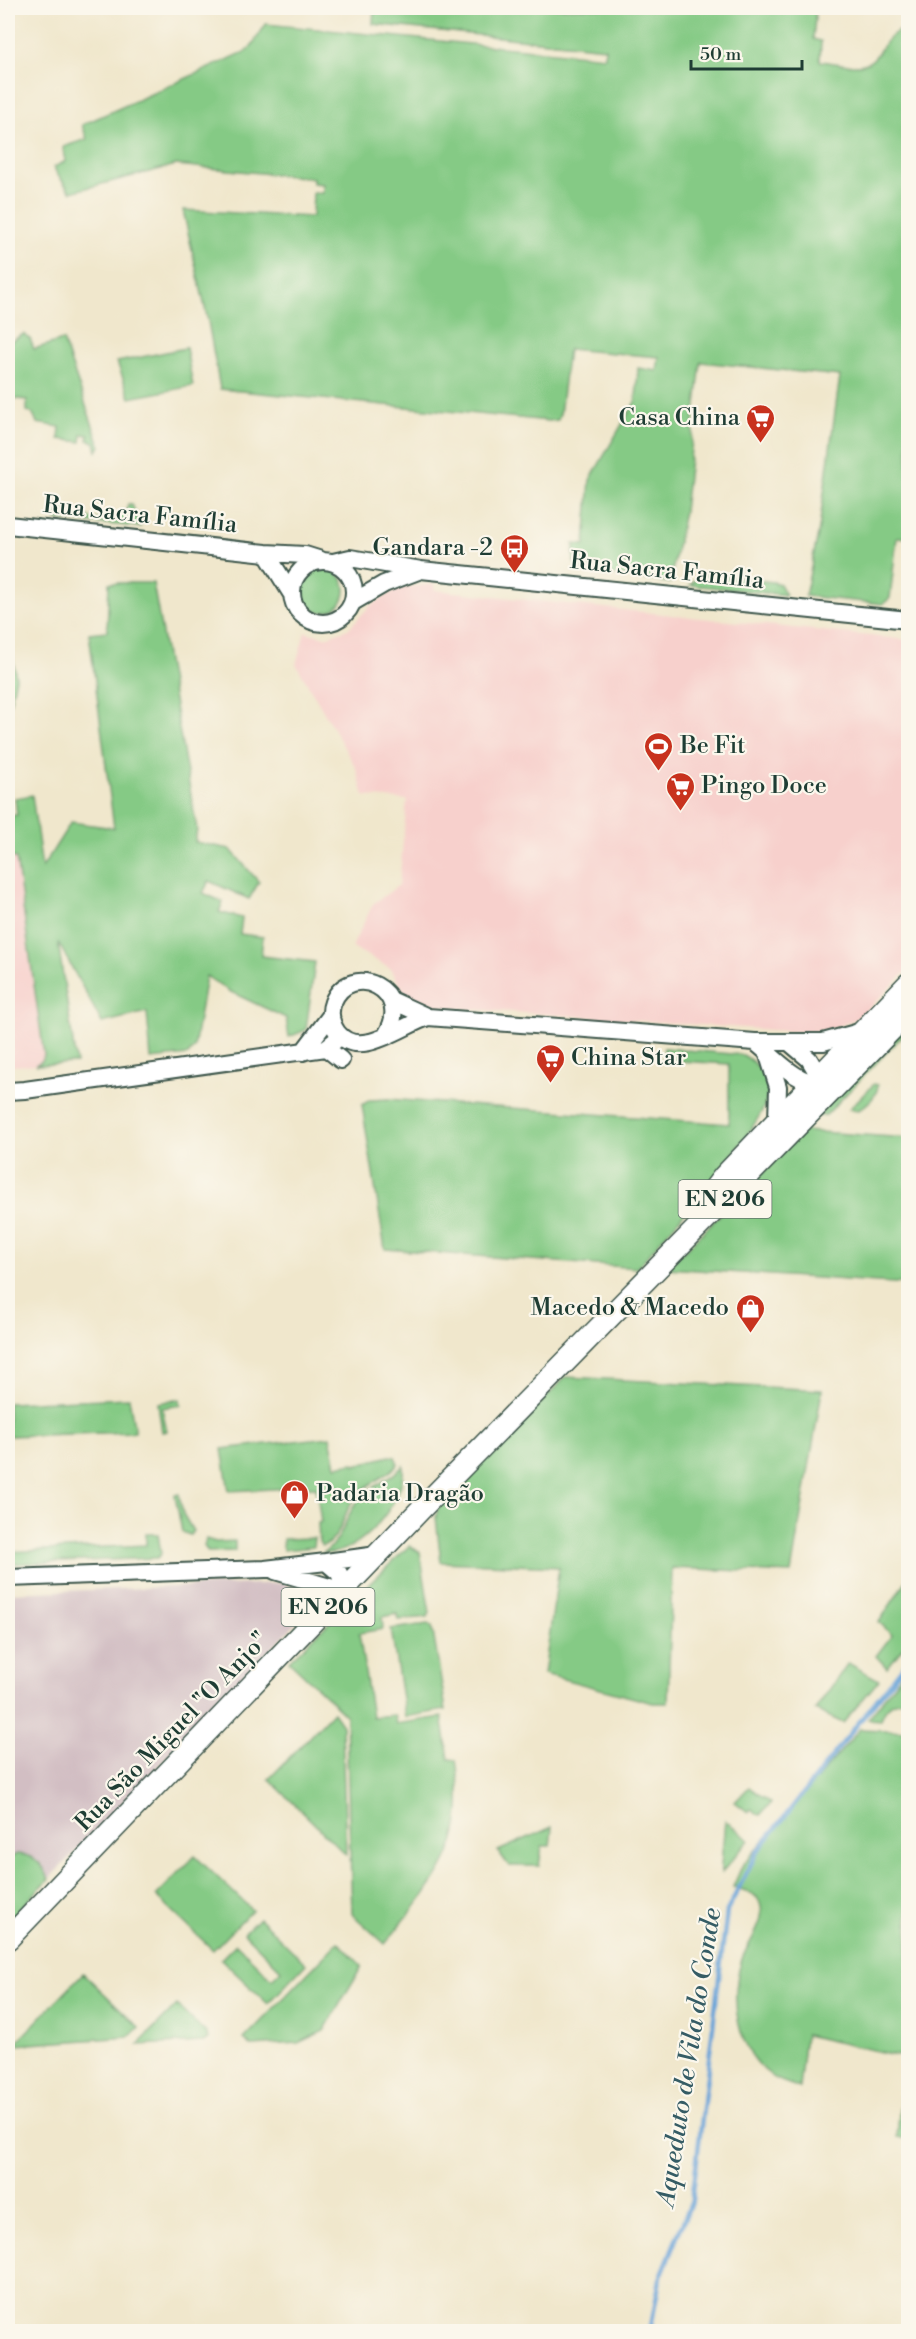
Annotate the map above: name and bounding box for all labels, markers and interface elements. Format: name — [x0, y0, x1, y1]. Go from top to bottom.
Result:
scale bar — [691, 33, 802, 71]
text: 50 m — [700, 43, 742, 66]
supermarket icon: Casa China — [745, 402, 777, 444]
place label: Casa China — [619, 403, 741, 433]
street label: Rua Sacra Família — [41, 490, 240, 540]
bus stop icon: Gandara -2 — [498, 532, 530, 574]
place label: Gandara -2 — [373, 533, 493, 563]
street label: Rua Sacra Família — [568, 546, 767, 596]
sports icon: Be Fit — [643, 730, 675, 772]
place label: Be Fit — [679, 731, 746, 761]
supermarket icon: Pingo Doce — [664, 770, 696, 812]
place label: Pingo Doce — [701, 771, 827, 801]
supermarket icon: China Star — [534, 1042, 566, 1084]
place label: China Star — [571, 1043, 686, 1073]
road number: EN 206 — [678, 1180, 771, 1218]
shop icon: Macedo & Macedo — [734, 1292, 766, 1334]
place label: Macedo & Macedo — [530, 1293, 729, 1323]
shop icon: Padaria Dragão — [279, 1478, 311, 1520]
place label: Padaria Dragão — [316, 1479, 484, 1509]
road number: EN 206 — [282, 1588, 374, 1626]
street label: Rua São Miguel "O Anjo" — [69, 1626, 275, 1838]
water label: Aqueduto de Vila do Conde — [649, 1906, 728, 2211]

